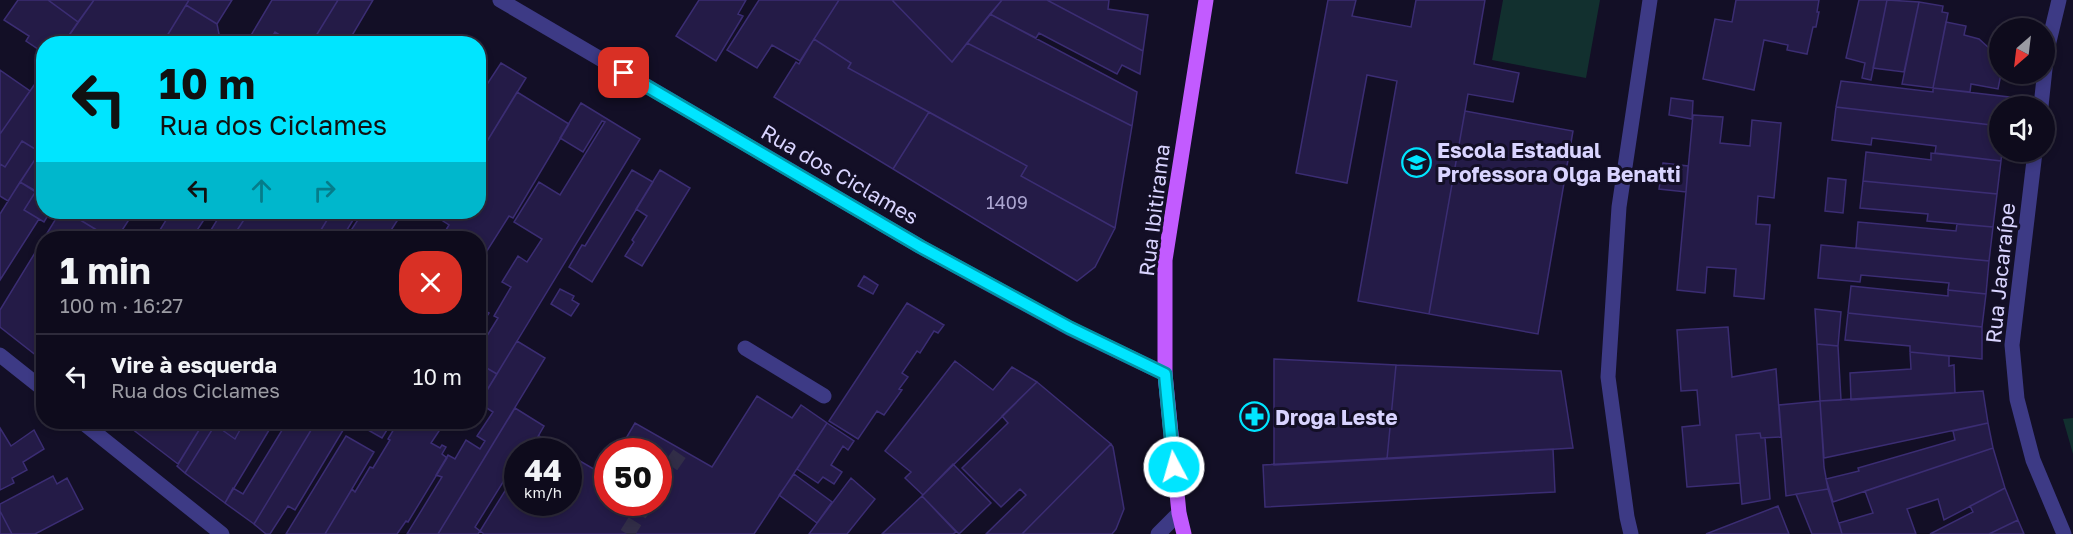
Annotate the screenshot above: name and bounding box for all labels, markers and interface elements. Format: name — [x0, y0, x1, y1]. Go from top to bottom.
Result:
north arrow — [1989, 18, 2055, 84]
map controls — [1989, 18, 2055, 162]
pin — [598, 47, 649, 98]
icon: arrive — [607, 56, 640, 89]
text: 10 m — [159, 58, 255, 108]
icon: left — [60, 60, 138, 138]
button: sound — [1989, 96, 2055, 162]
text: Rua dos Ciclames — [159, 109, 387, 141]
street label: Rua dos Ciclames — [757, 118, 923, 230]
place label: Escola Estadual Professora Olga Benatti — [1437, 137, 1681, 187]
street label: Rua Ibitirama — [1133, 142, 1175, 278]
school or university icon: Escola Estadual Professora Olga Benatti — [1400, 146, 1432, 178]
icon: left — [182, 174, 215, 207]
icon: ahead — [245, 174, 278, 207]
icon: right — [308, 174, 341, 207]
house number: 1409 — [986, 191, 1028, 213]
street label: Rua Jacaraípe — [1980, 201, 2020, 345]
text: 1 min — [60, 249, 151, 292]
button: close — [399, 251, 462, 314]
text: 100 m · 16:27 — [60, 293, 183, 317]
text: Vire à esquerda — [111, 351, 277, 378]
icon: left — [60, 360, 93, 393]
text: 10 m — [413, 363, 462, 390]
text: Rua dos Ciclames — [111, 378, 280, 402]
pharmacy icon: Droga Leste — [1238, 401, 1270, 433]
place label: Droga Leste — [1275, 404, 1398, 430]
position arrow — [1142, 435, 1206, 499]
speed limit sign: 50 — [594, 438, 672, 516]
text: 44 — [524, 452, 562, 488]
text: km/h — [524, 483, 562, 501]

